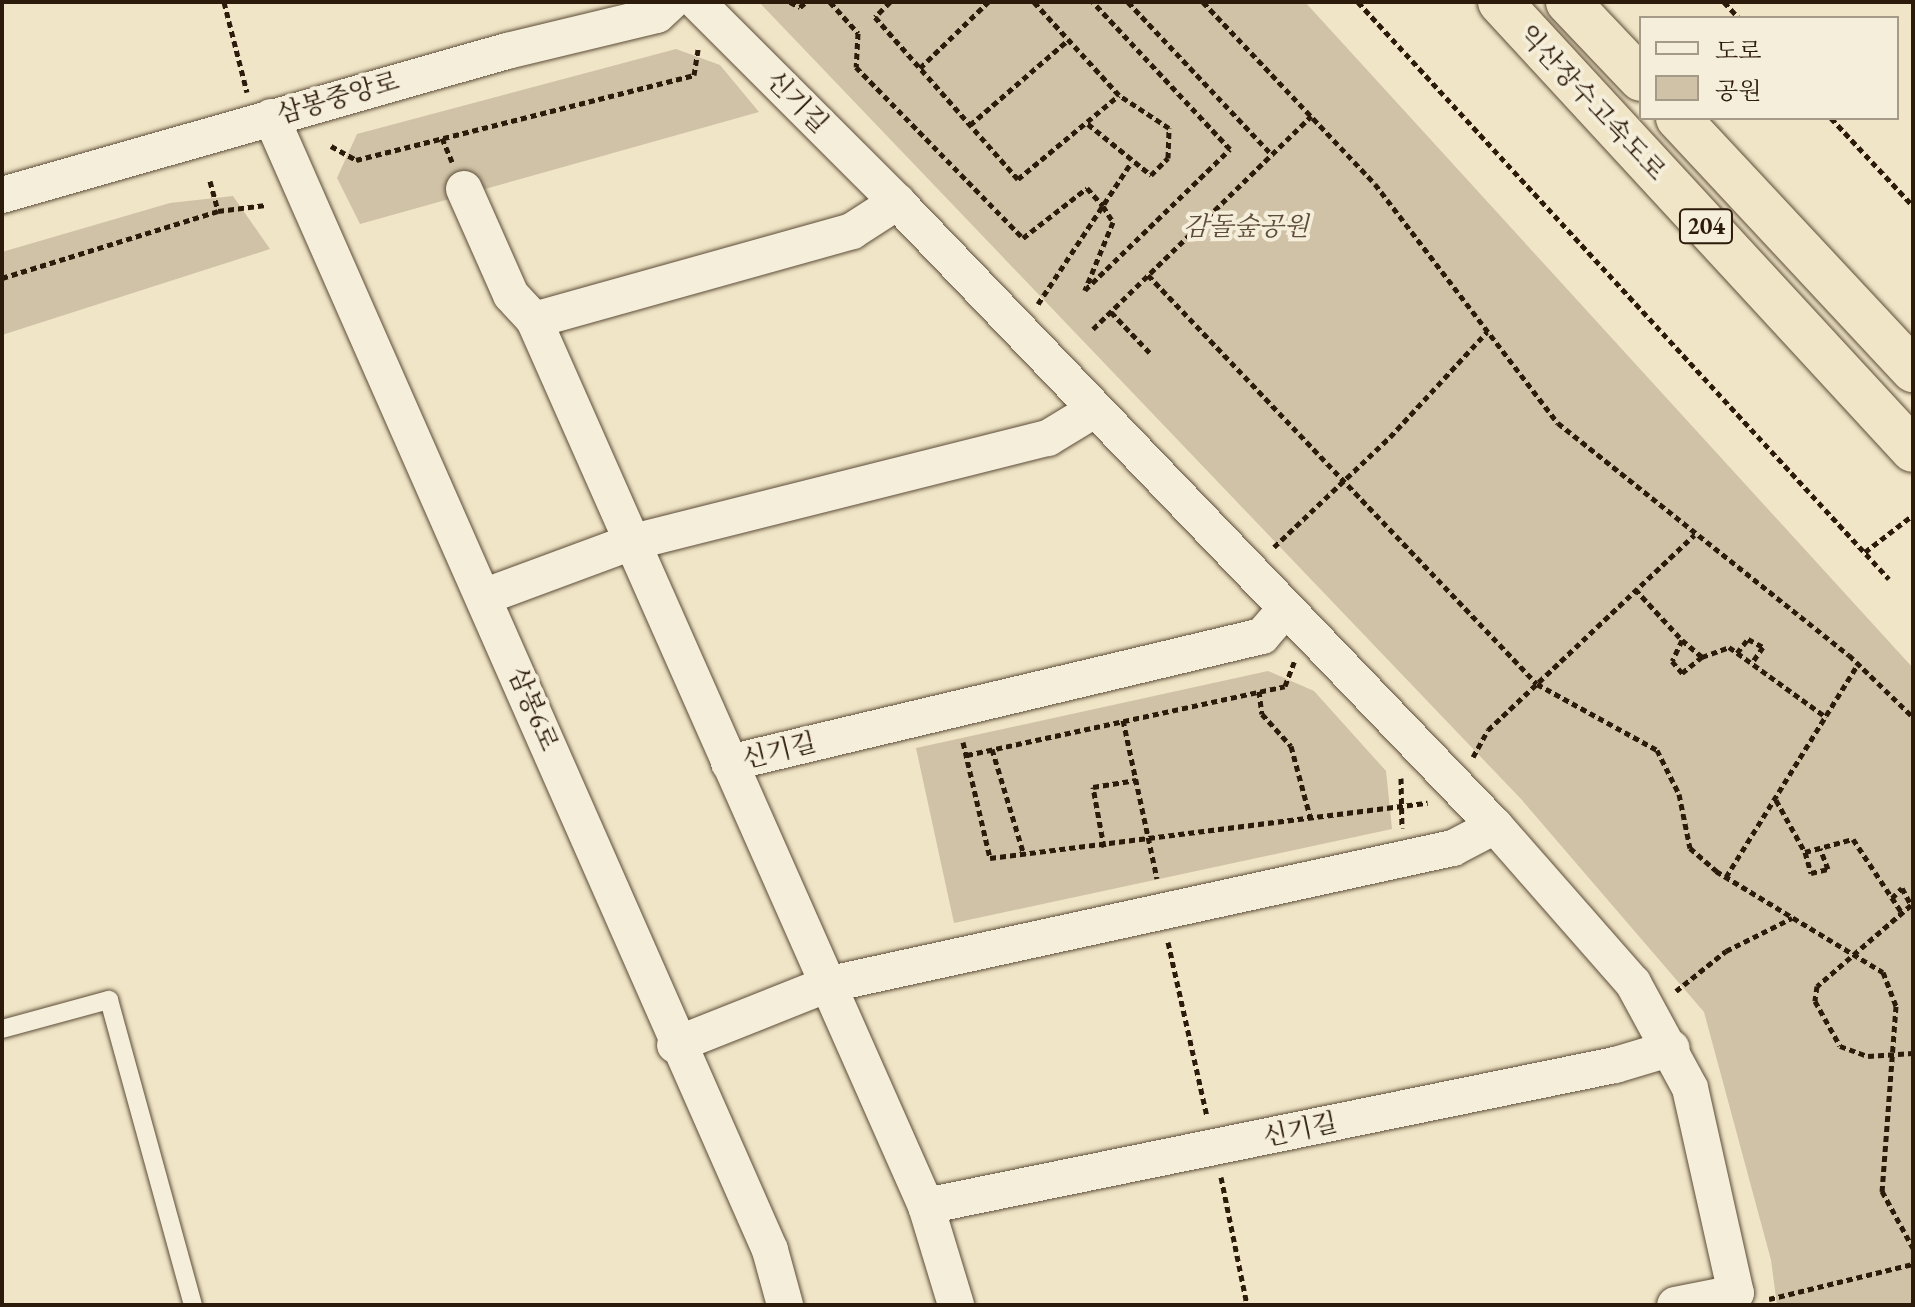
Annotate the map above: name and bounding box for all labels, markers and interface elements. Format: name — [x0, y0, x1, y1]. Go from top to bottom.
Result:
legend — [1639, 16, 1899, 120]
street label: 익산장수고속도로 — [1512, 19, 1672, 187]
text: 도로 — [1715, 35, 1761, 66]
street label: 신기길 — [759, 64, 835, 140]
street label: 삼봉중앙로 — [273, 66, 403, 130]
text: 공원 — [1715, 75, 1761, 106]
road number: 204 — [1678, 206, 1734, 246]
park label: 감돌숲공원 — [1183, 211, 1309, 243]
street label: 삼봉6로 — [501, 662, 565, 756]
street label: 신기길 — [739, 727, 819, 775]
street label: 신기길 — [1260, 1107, 1340, 1153]

